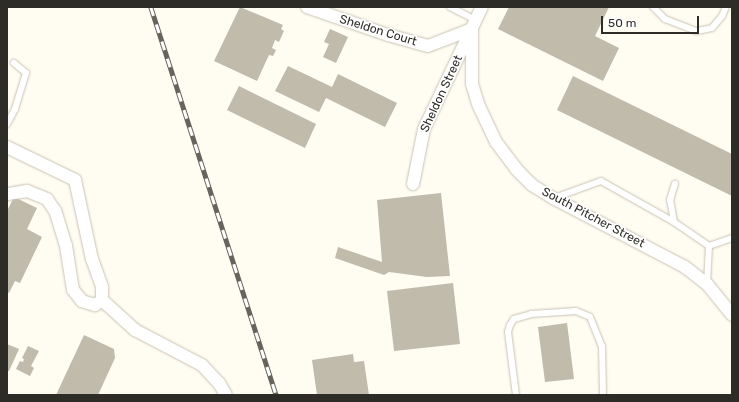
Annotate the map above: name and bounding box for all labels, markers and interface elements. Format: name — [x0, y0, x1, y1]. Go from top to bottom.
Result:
scale bar — [603, 8, 701, 34]
street label: Sheldon Court — [338, 12, 418, 50]
text: 50 m — [608, 16, 636, 30]
street label: Sheldon Street — [418, 53, 466, 135]
street label: South Pitcher Street — [539, 185, 647, 251]

